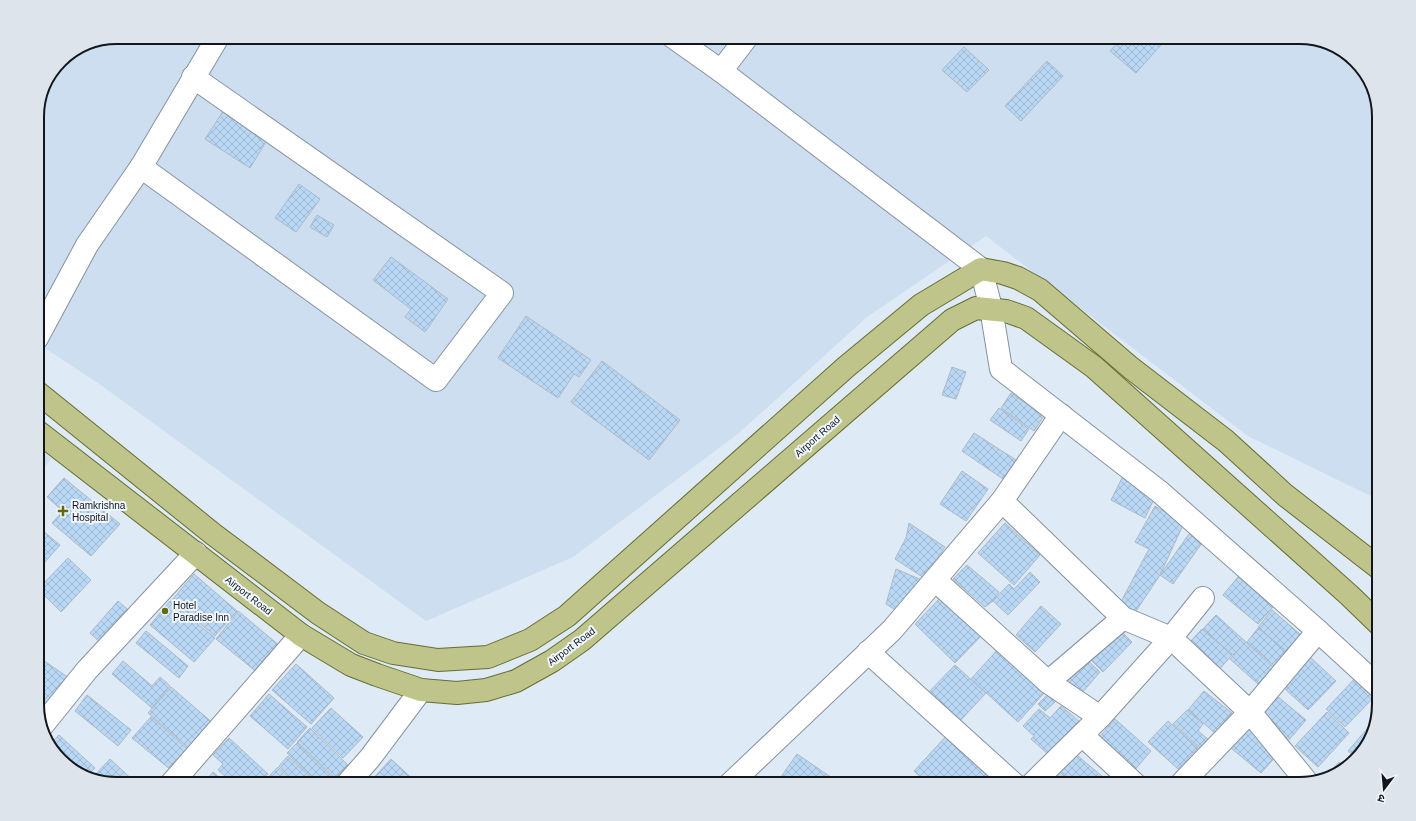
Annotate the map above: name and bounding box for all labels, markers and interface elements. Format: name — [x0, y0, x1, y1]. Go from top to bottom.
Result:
street label: Airport Road — [793, 414, 842, 459]
place label: Ramkrishna Hospital — [72, 500, 126, 523]
marker: Ramkrishna Hospital — [57, 505, 69, 517]
street label: Airport Road — [223, 574, 274, 617]
place label: Hotel Paradise Inn — [173, 600, 229, 623]
marker: Hotel Paradise Inn — [160, 606, 170, 616]
street label: Airport Road — [546, 625, 597, 668]
north arrow — [1364, 769, 1404, 809]
text: उ — [1376, 792, 1386, 805]

